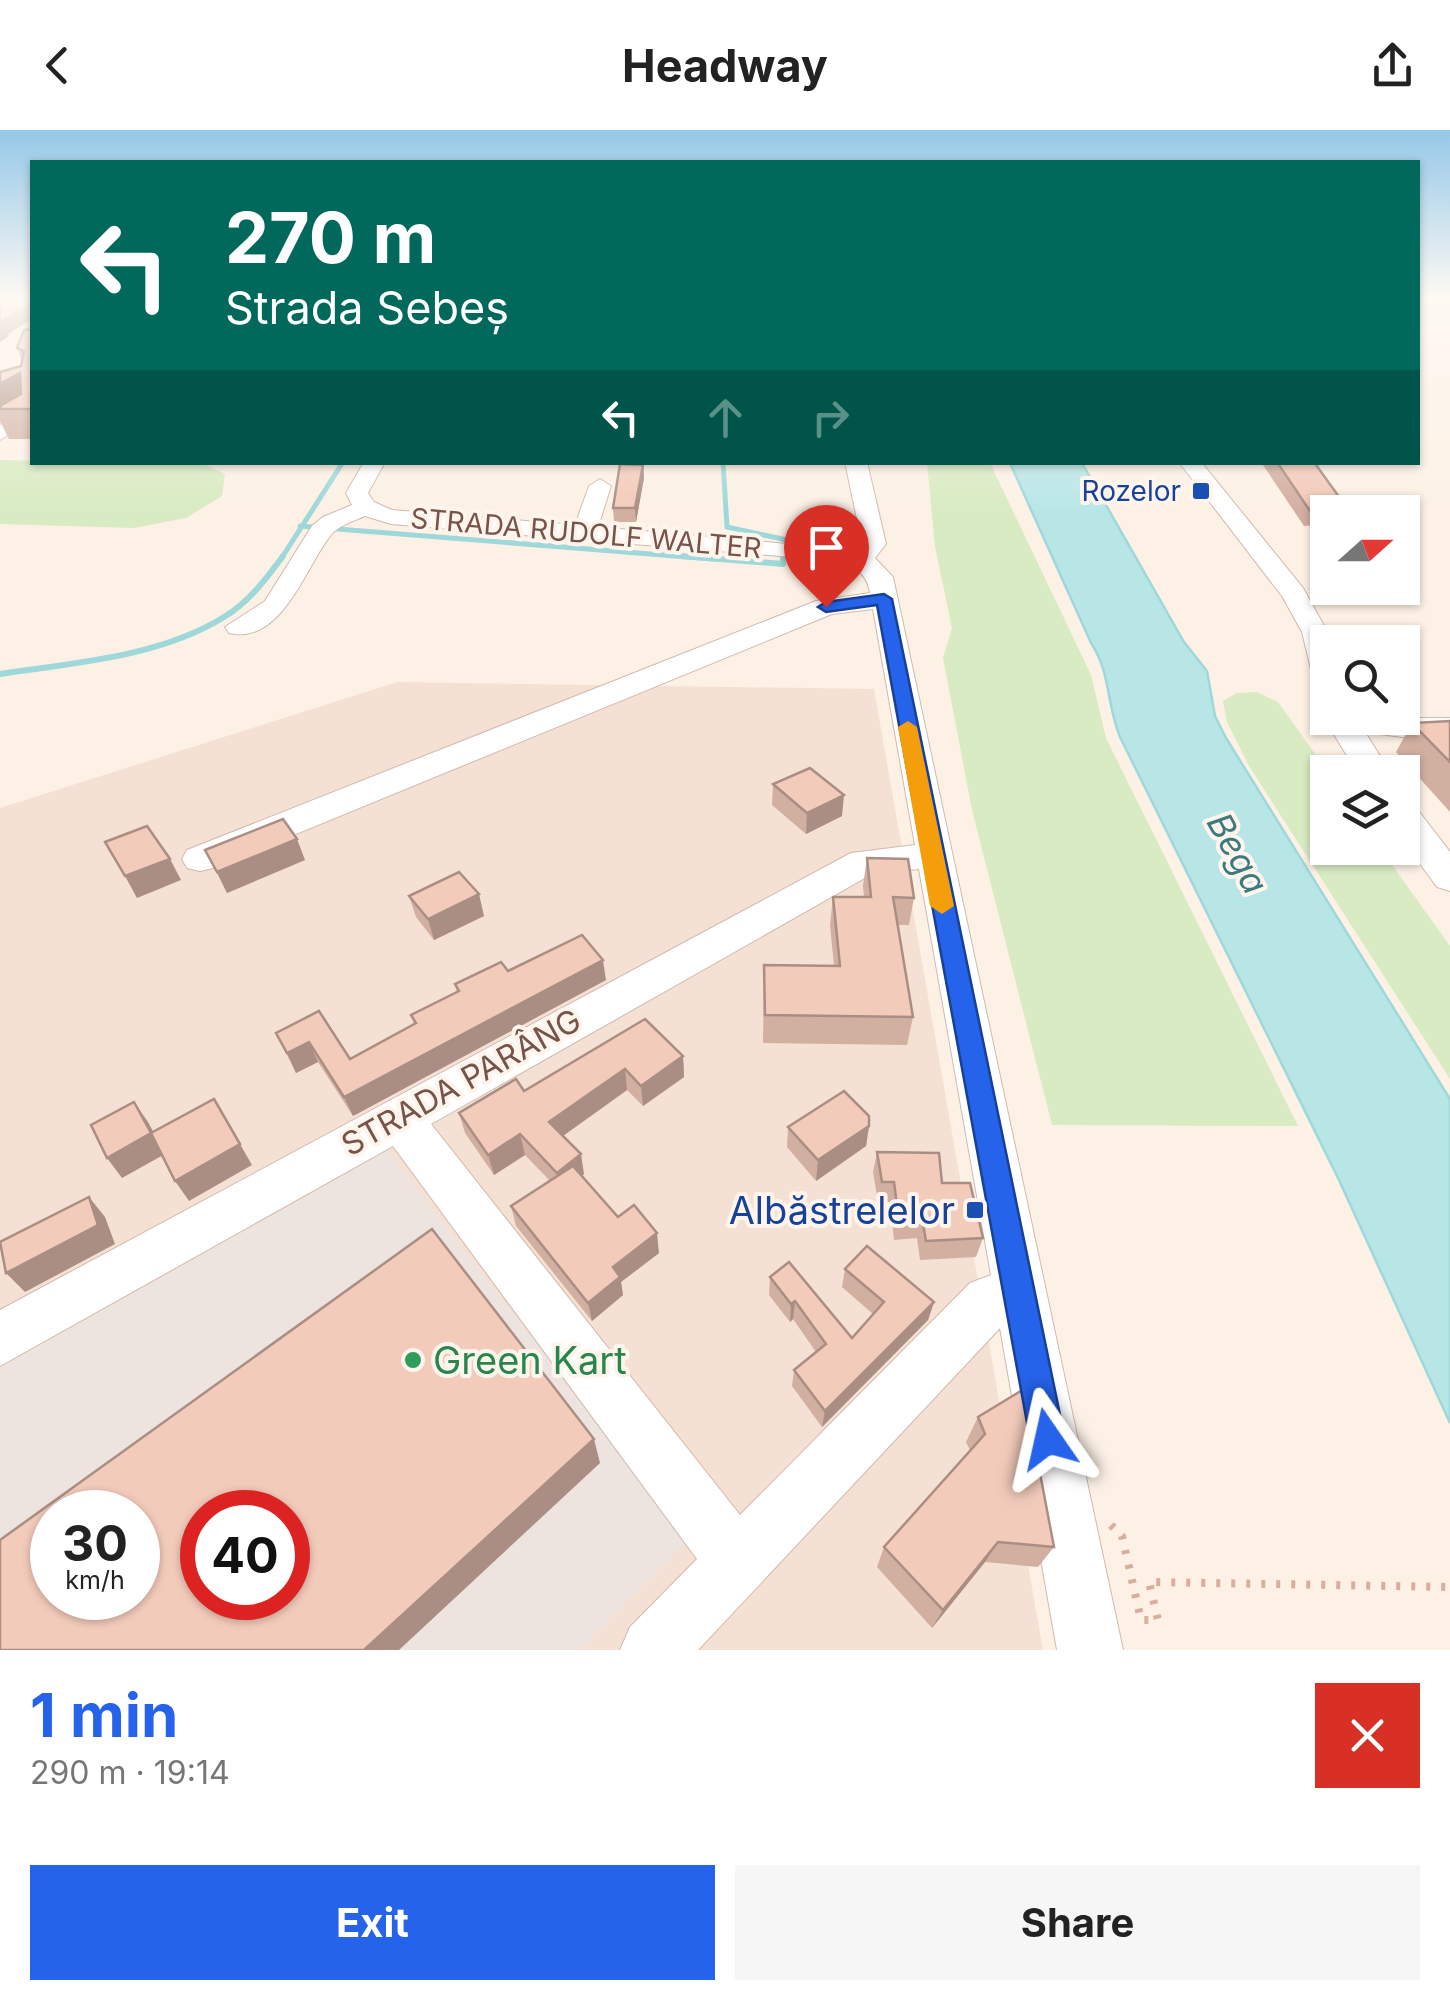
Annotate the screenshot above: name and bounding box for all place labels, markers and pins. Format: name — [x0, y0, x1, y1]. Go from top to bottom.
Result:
place label: Rozelor — [1082, 474, 1181, 508]
marker: Rozelor — [1190, 480, 1212, 502]
pin — [784, 505, 869, 608]
place label: Albăstrelelor — [729, 1187, 955, 1233]
marker: Albăstrelelor — [964, 1199, 986, 1221]
place label: Green Kart — [433, 1337, 627, 1383]
marker: Green Kart — [402, 1349, 424, 1371]

